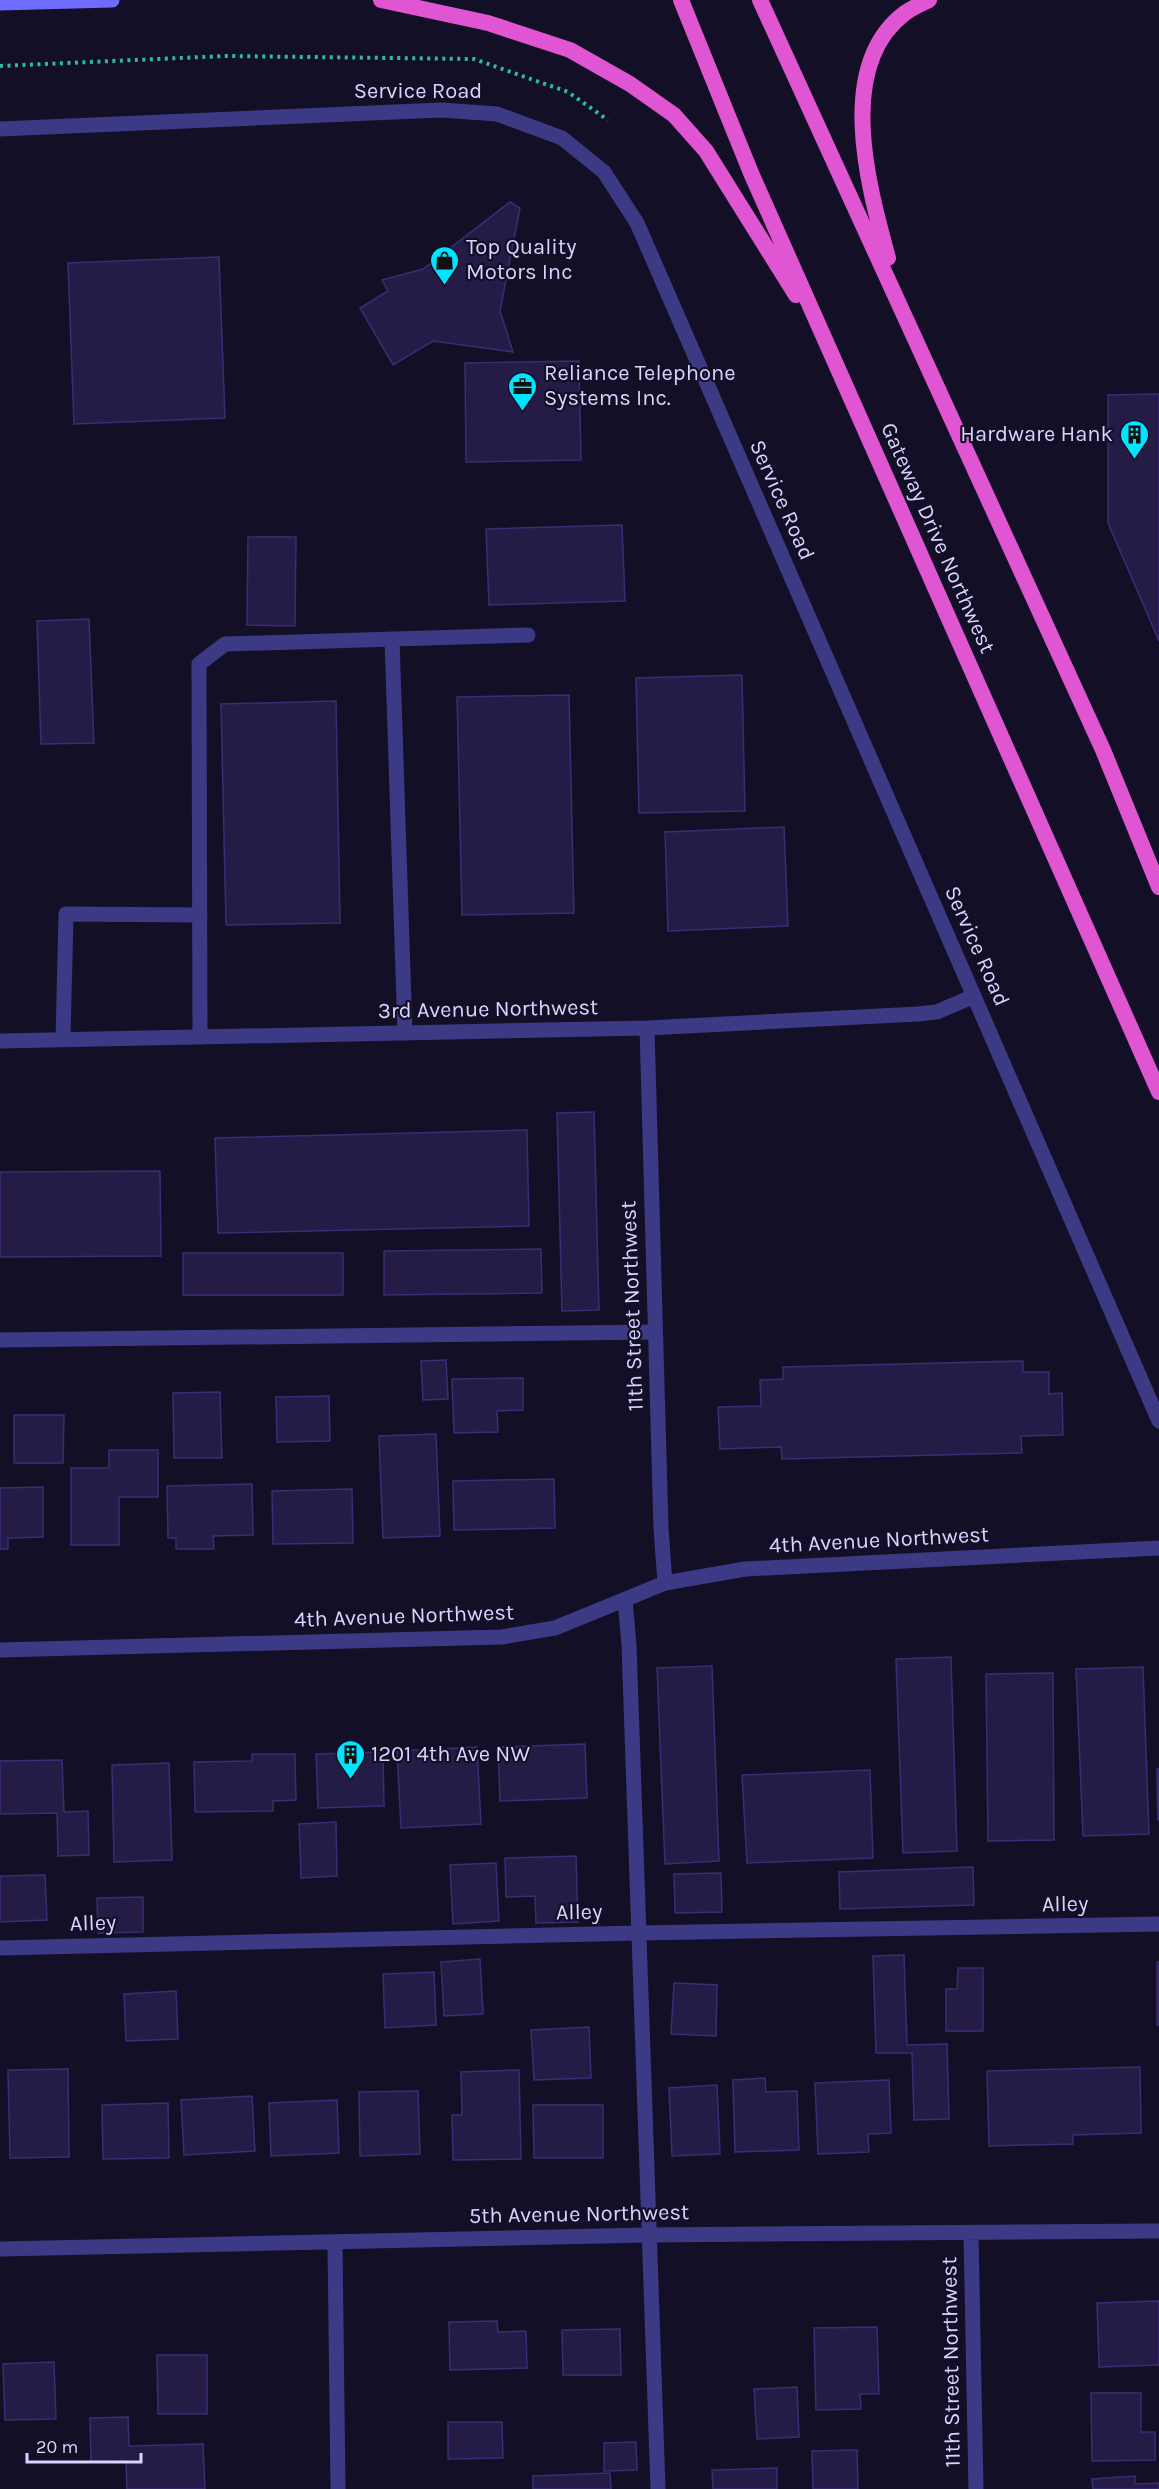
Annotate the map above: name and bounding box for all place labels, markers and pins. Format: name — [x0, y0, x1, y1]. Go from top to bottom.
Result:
place label: Top Quality Motors Inc — [466, 234, 576, 285]
shop icon: Top Quality Motors Inc — [429, 244, 461, 286]
place label: Reliance Telephone Systems Inc. — [544, 360, 736, 411]
office icon: Reliance Telephone Systems Inc. — [507, 370, 539, 412]
building icon: Hardware Hank — [1118, 418, 1150, 460]
place label: Hardware Hank — [960, 421, 1113, 447]
building icon: 1201 4th Ave NW — [334, 1738, 366, 1780]
place label: 1201 4th Ave NW — [371, 1741, 530, 1767]

